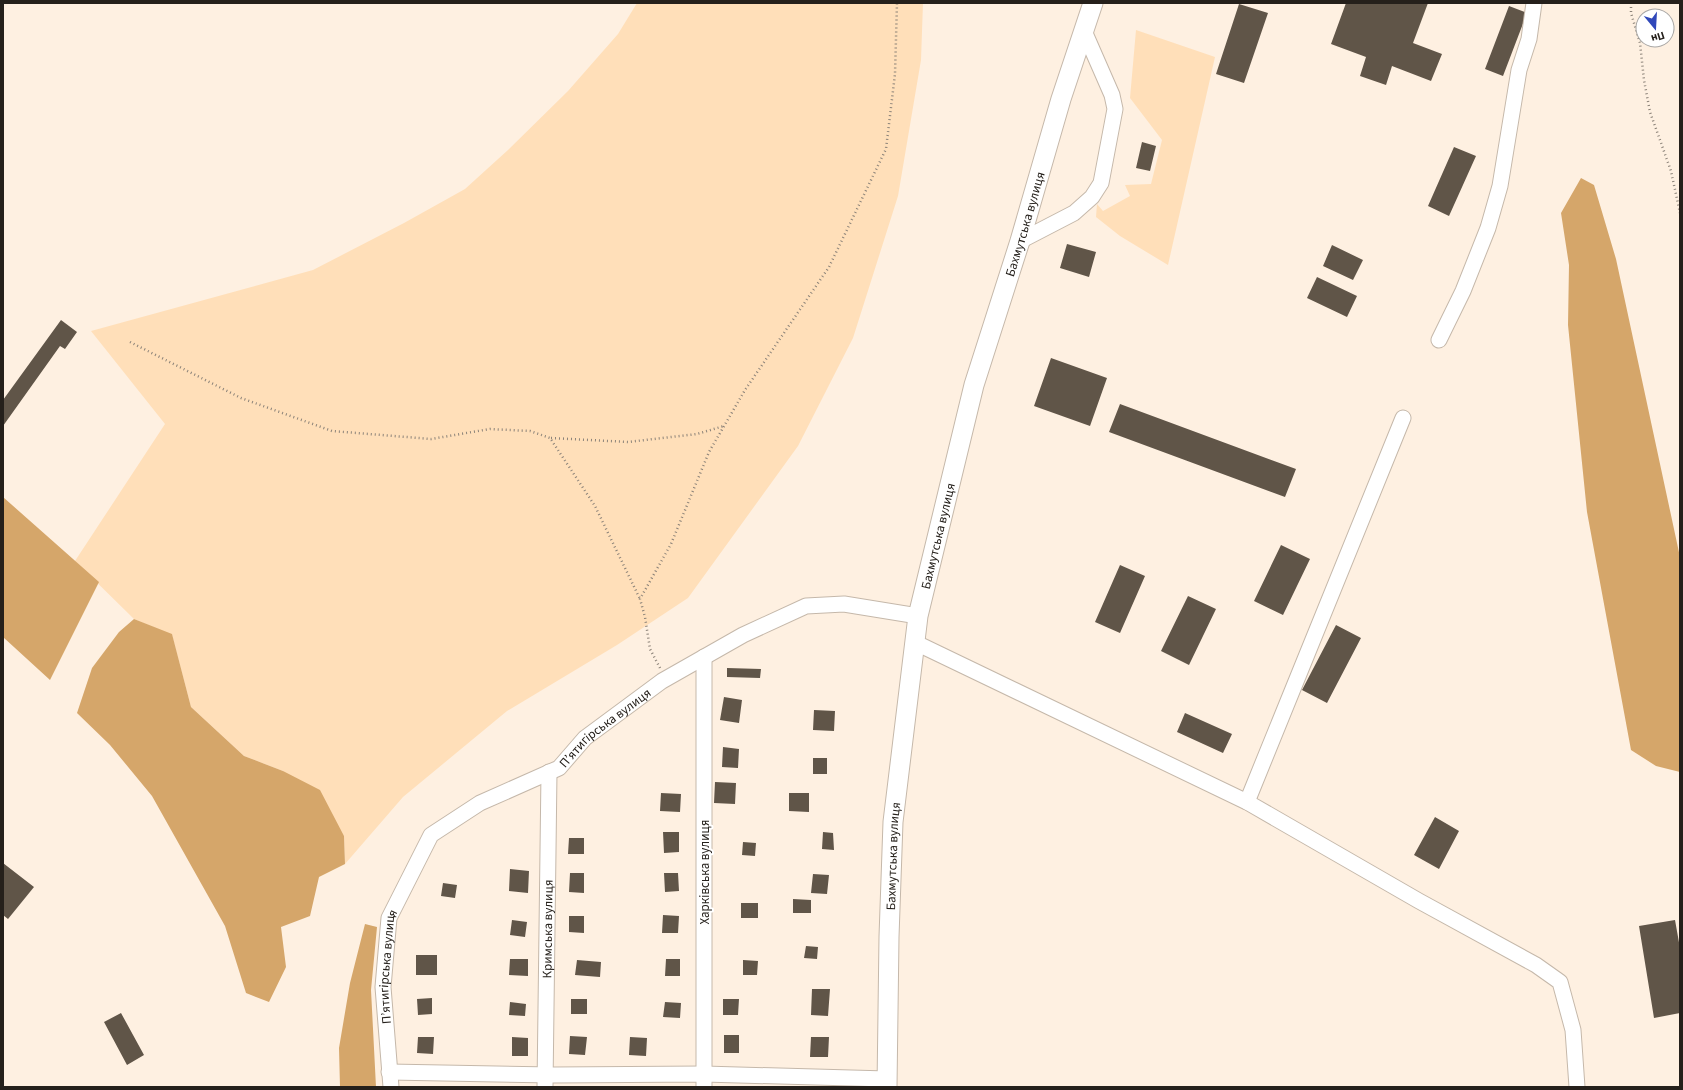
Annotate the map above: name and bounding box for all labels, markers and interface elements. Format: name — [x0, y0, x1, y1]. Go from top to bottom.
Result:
north arrow — [1635, 8, 1675, 48]
text: Пн — [1649, 28, 1667, 46]
street label: Бахмутська вулиця — [1001, 170, 1050, 279]
street label: Бахмутська вулиця — [917, 481, 960, 591]
street label: П’ятигірська вулиця — [555, 684, 655, 772]
street label: Бахмутська вулиця — [882, 801, 905, 911]
street label: Харківська вулиця — [696, 819, 714, 925]
street label: Кримська вулиця — [538, 879, 558, 979]
street label: П’ятигірська вулиця — [375, 906, 402, 1025]

